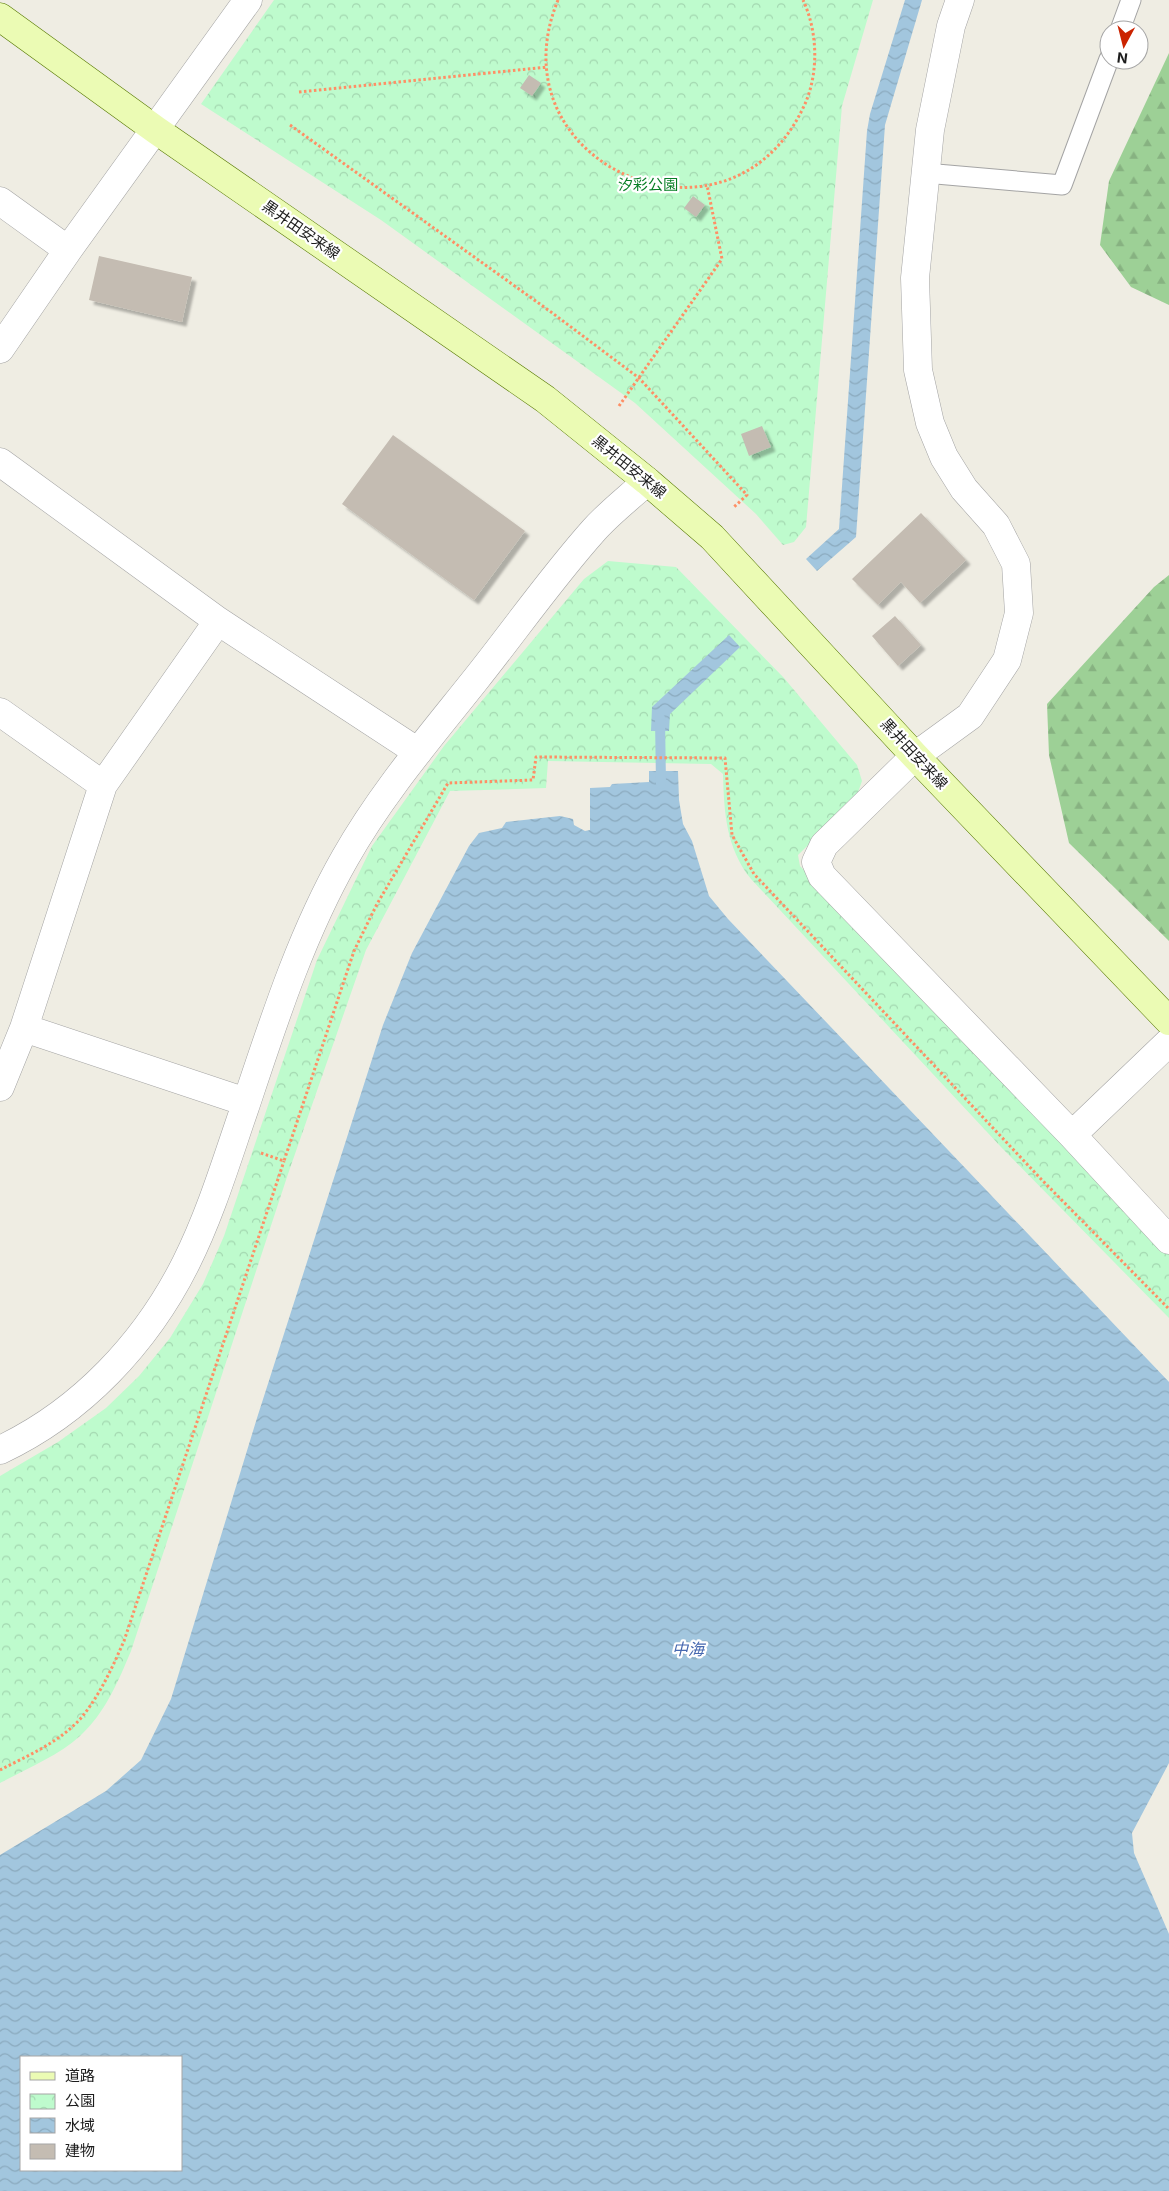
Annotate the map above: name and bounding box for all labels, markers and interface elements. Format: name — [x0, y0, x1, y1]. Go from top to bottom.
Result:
north arrow — [1099, 20, 1149, 70]
text: N — [1116, 49, 1129, 67]
park label: 汐彩公園 — [618, 175, 678, 194]
street label: 黒井田安来線 — [259, 196, 344, 263]
street label: 黒井田安来線 — [588, 431, 670, 502]
street label: 黒井田安来線 — [877, 714, 952, 793]
water label: 中海 — [672, 1639, 707, 1659]
legend — [20, 2056, 182, 2171]
text: 道路 — [65, 2066, 95, 2085]
text: 公園 — [65, 2091, 95, 2110]
text: 水域 — [65, 2116, 95, 2135]
text: 建物 — [65, 2141, 95, 2160]

